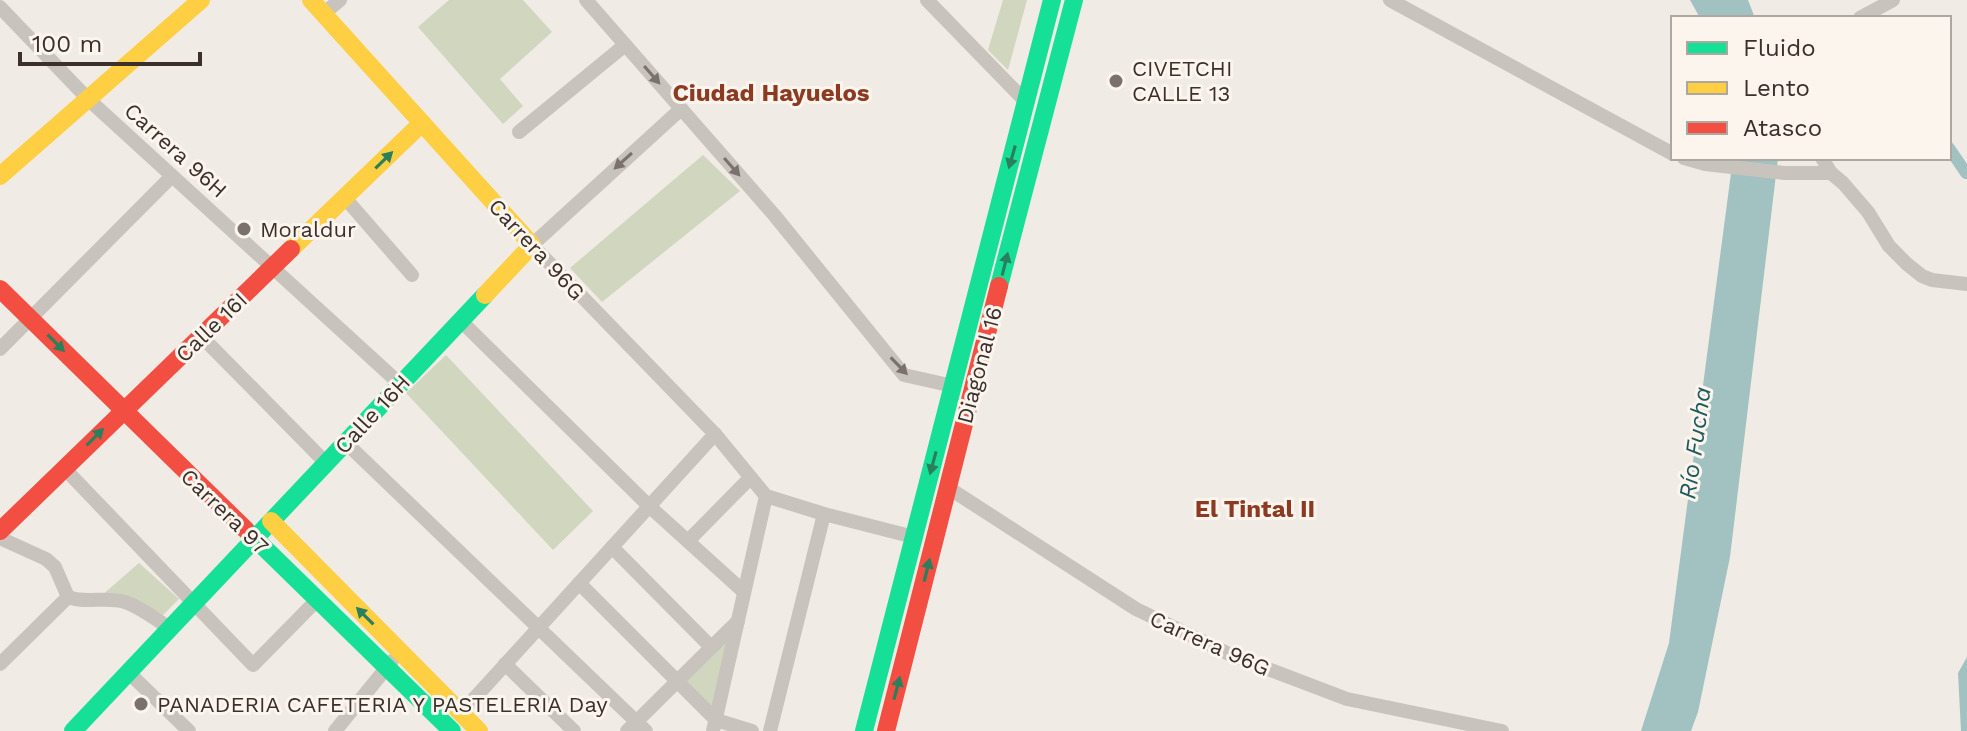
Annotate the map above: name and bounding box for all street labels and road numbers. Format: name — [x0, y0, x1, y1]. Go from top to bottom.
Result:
street label: Carrera 96H — [119, 98, 232, 203]
street label: Carrera 96G — [484, 194, 590, 305]
street label: Calle 16I — [171, 287, 252, 367]
street label: Diagonal 16 — [952, 304, 1007, 426]
street label: Calle 16H — [330, 370, 415, 459]
street label: Carrera 97 — [176, 464, 273, 559]
street label: Carrera 96G — [1146, 606, 1274, 681]

